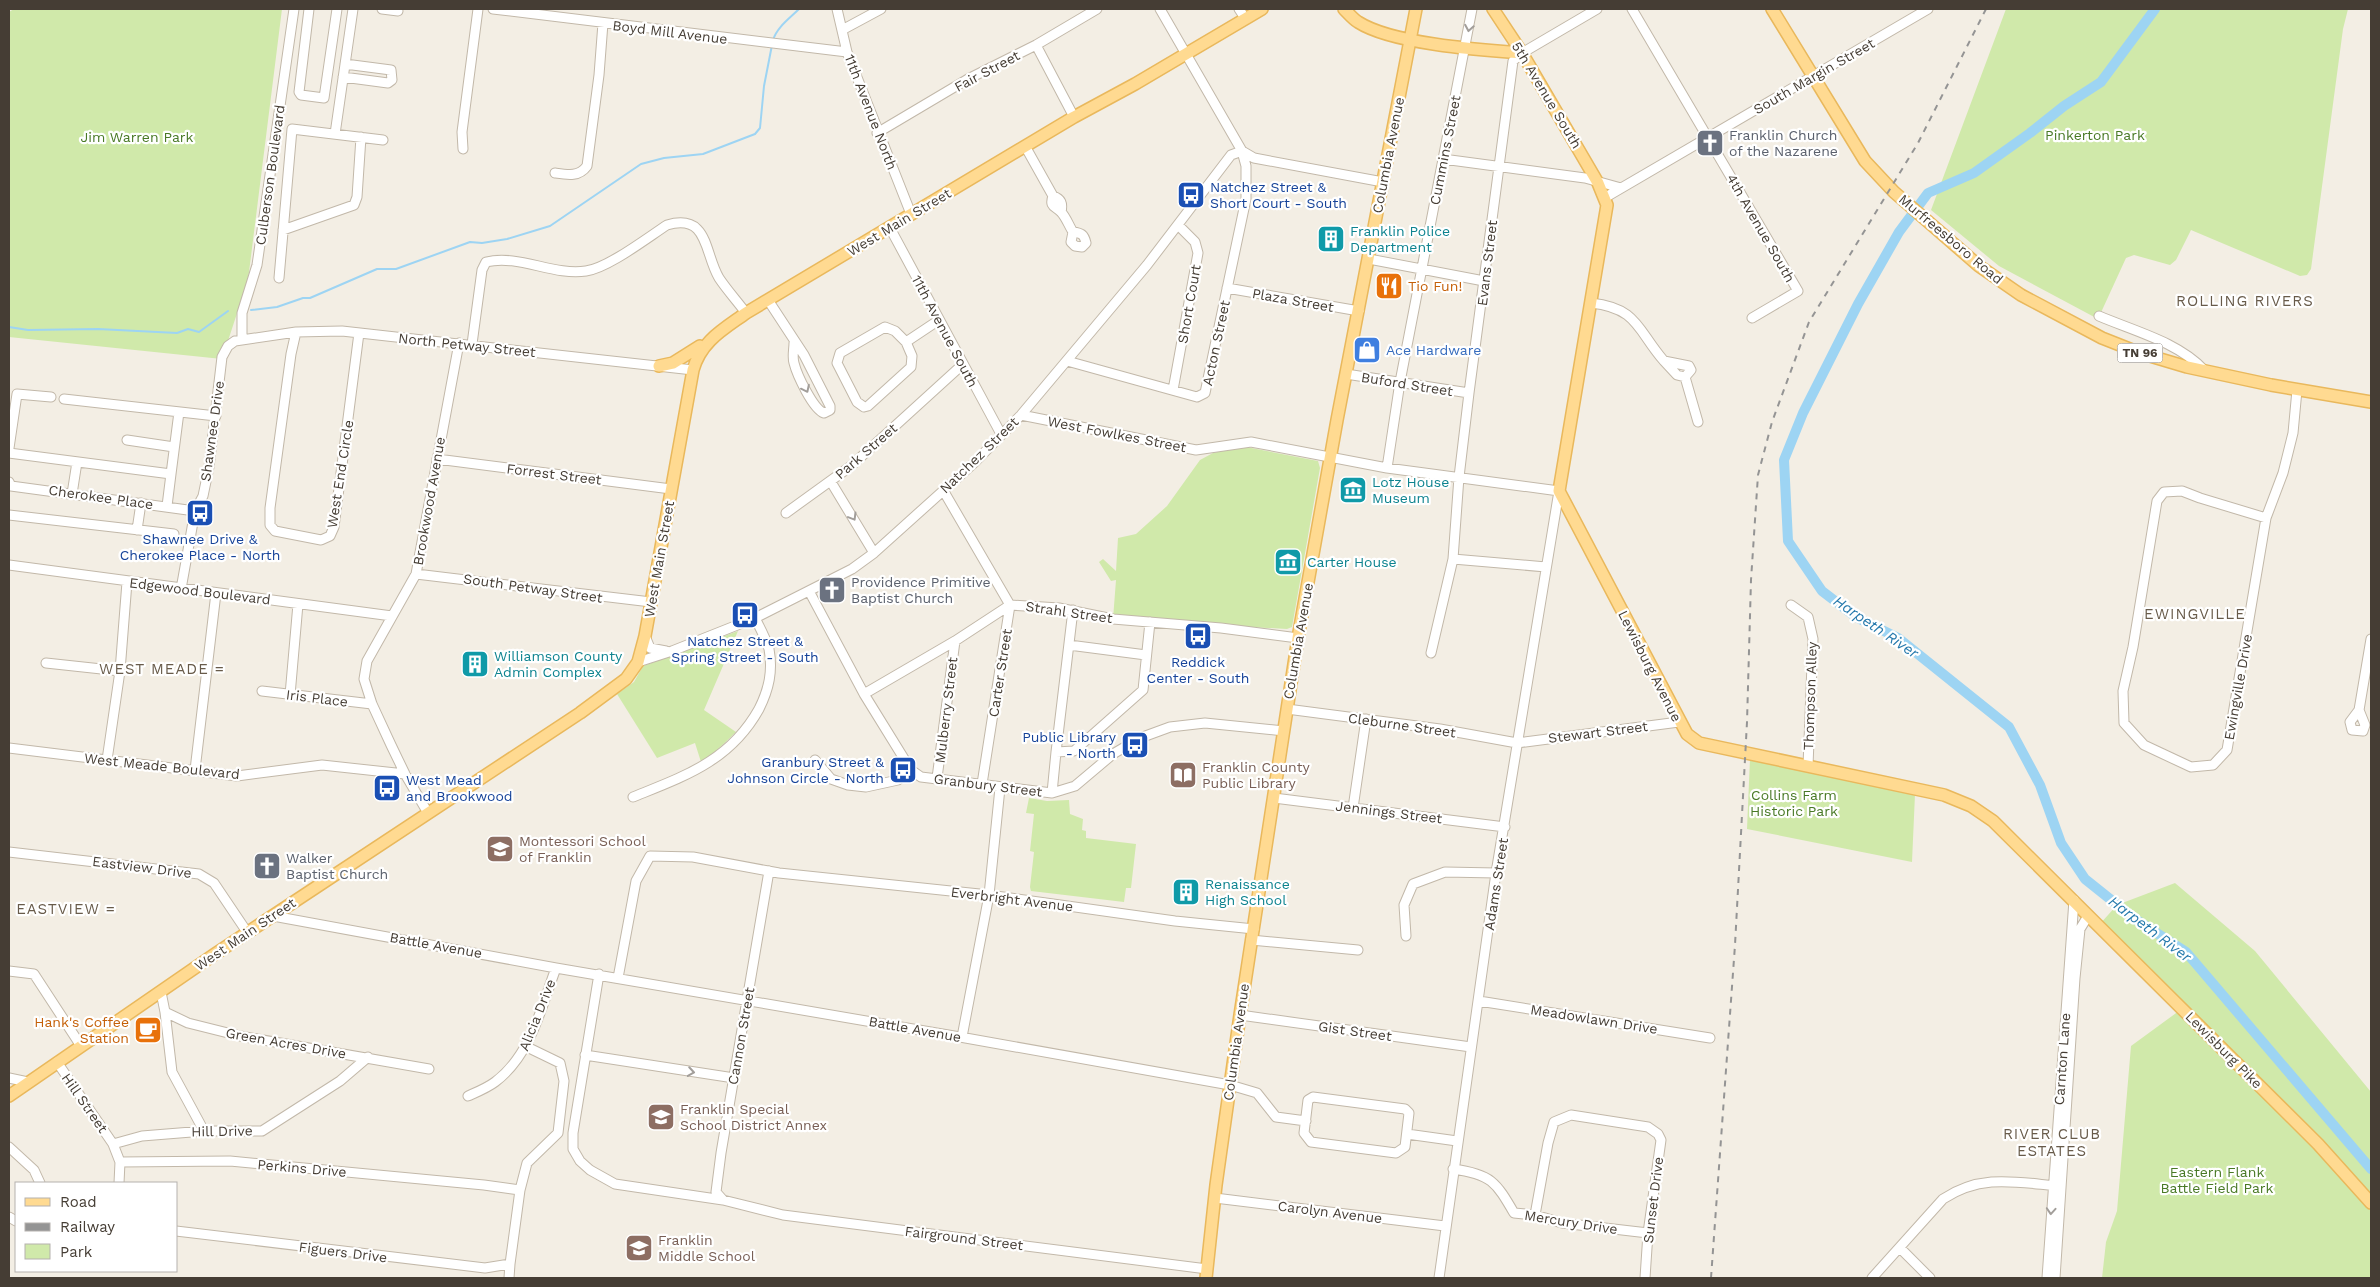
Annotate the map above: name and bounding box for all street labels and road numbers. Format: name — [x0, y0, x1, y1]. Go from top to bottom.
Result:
street label: Boyd Mill Avenue — [612, 17, 728, 47]
street label: South Margin Street — [1751, 35, 1878, 117]
street label: 5th Avenue South — [1509, 39, 1585, 151]
street label: Fair Street — [952, 47, 1023, 95]
street label: 11th Avenue North — [842, 52, 900, 172]
street label: Cummins Street — [1426, 94, 1464, 206]
street label: Columbia Avenue — [1369, 96, 1407, 214]
street label: Culberson Boulevard — [252, 104, 288, 246]
street label: 4th Avenue South — [1724, 171, 1798, 285]
street label: West Main Street — [844, 185, 954, 259]
street label: Murfreesboro Road — [1896, 191, 2006, 287]
street label: Evans Street — [1474, 219, 1500, 307]
street label: Short Court — [1174, 263, 1204, 345]
street label: 11th Avenue South — [909, 272, 981, 390]
street label: Plaza Street — [1251, 285, 1335, 315]
street label: Acton Street — [1199, 299, 1233, 387]
street label: North Petway Street — [397, 330, 537, 360]
road number: TN 96 — [2118, 343, 2162, 362]
street label: Buford Street — [1360, 369, 1454, 399]
street label: Shawnee Drive — [197, 380, 227, 482]
street label: Natchez Street — [937, 413, 1022, 496]
street label: West Fowlkes Street — [1046, 413, 1188, 455]
street label: West End Circle — [324, 419, 356, 529]
street label: Park Street — [832, 420, 900, 482]
street label: Brookwood Avenue — [410, 436, 448, 566]
street label: Forrest Street — [506, 460, 603, 488]
street label: Cherokee Place — [48, 482, 154, 512]
street label: West Main Street — [641, 499, 677, 619]
street label: South Petway Street — [462, 570, 604, 606]
street label: Edgewood Boulevard — [128, 574, 272, 608]
street label: Columbia Avenue — [1280, 581, 1316, 701]
street label: Strahl Street — [1024, 598, 1114, 626]
street label: Lewisburg Avenue — [1615, 608, 1685, 724]
street label: Carter Street — [985, 628, 1015, 718]
street label: Ewingville Drive — [2221, 633, 2255, 741]
street label: Thompson Alley — [1800, 641, 1820, 751]
street label: Mulberry Street — [932, 656, 960, 764]
street label: Iris Place — [285, 686, 349, 710]
street label: Cleburne Street — [1347, 710, 1457, 741]
street label: Stewart Street — [1547, 718, 1649, 746]
street label: West Meade Boulevard — [83, 750, 241, 782]
street label: Granbury Street — [933, 770, 1043, 800]
street label: Jennings Street — [1335, 798, 1443, 826]
street label: Adams Street — [1481, 836, 1511, 931]
street label: Eastview Drive — [91, 853, 193, 881]
street label: Everbright Avenue — [950, 884, 1074, 914]
street label: West Main Street — [192, 894, 299, 974]
street label: Battle Avenue — [388, 929, 484, 961]
street label: Alicia Drive — [515, 977, 559, 1053]
street label: Columbia Avenue — [1220, 982, 1252, 1102]
street label: Cannon Street — [725, 986, 757, 1086]
street label: Meadowlawn Drive — [1529, 1001, 1659, 1037]
street label: Lewisburg Pike — [2182, 1008, 2266, 1092]
street label: Carnton Lane — [2051, 1012, 2073, 1106]
street label: Battle Avenue — [867, 1013, 963, 1045]
street label: Gist Street — [1317, 1018, 1393, 1044]
street label: Green Acres Drive — [224, 1025, 348, 1061]
street label: Hill Street — [59, 1070, 111, 1136]
street label: Hill Drive — [191, 1122, 253, 1140]
street label: Perkins Drive — [257, 1156, 347, 1180]
street label: Sunset Drive — [1640, 1156, 1666, 1244]
street label: Carolyn Avenue — [1277, 1198, 1383, 1226]
street label: Mercury Drive — [1523, 1207, 1619, 1237]
street label: Fairground Street — [904, 1223, 1024, 1253]
street label: Figuers Drive — [298, 1239, 388, 1265]

